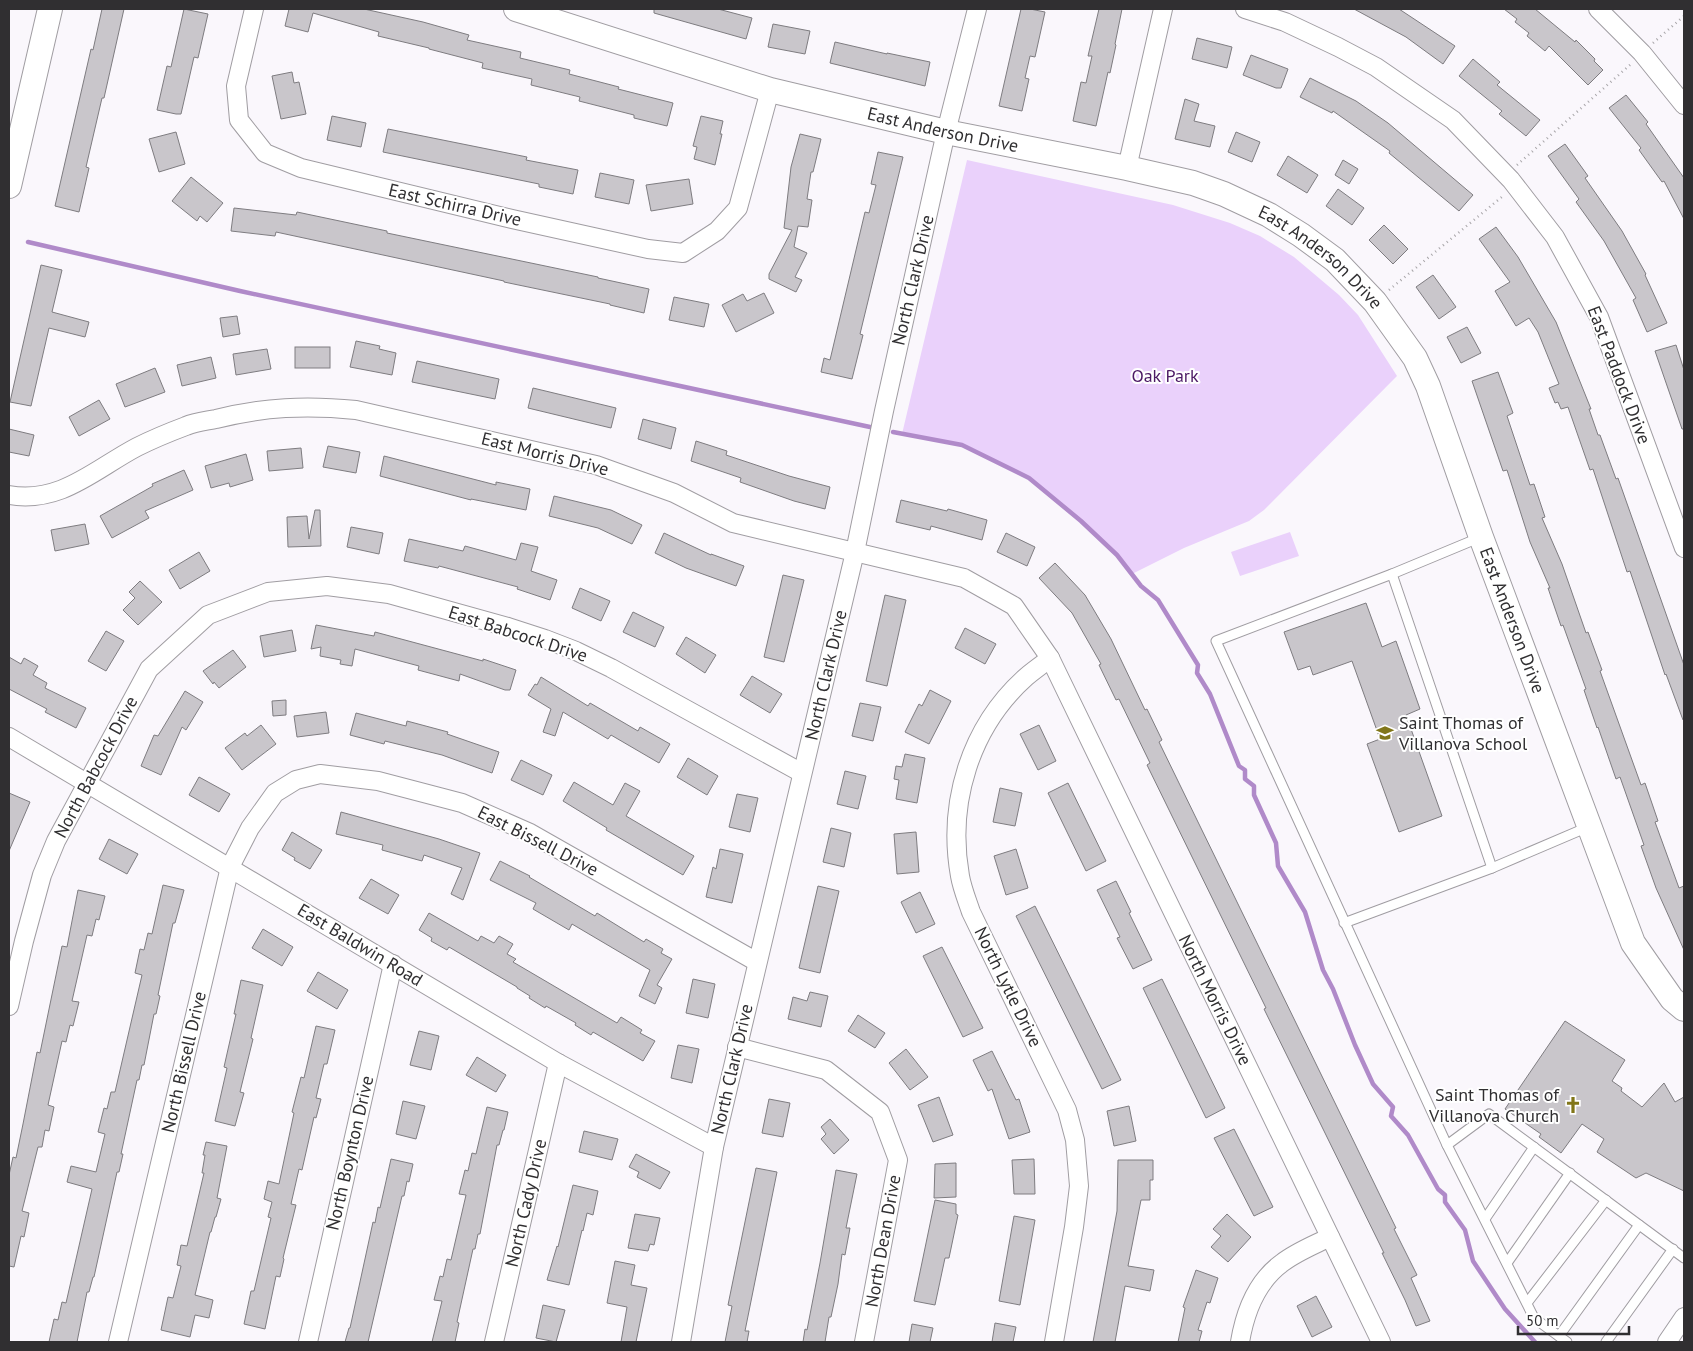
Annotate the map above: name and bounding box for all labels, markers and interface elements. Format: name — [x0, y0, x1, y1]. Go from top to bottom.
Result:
street label: East Anderson Drive — [865, 102, 1020, 157]
street label: East Schirra Drive — [386, 178, 524, 231]
street label: East Anderson Drive — [1255, 200, 1388, 313]
street label: North Clark Drive — [886, 213, 939, 347]
street label: East Paddock Drive — [1583, 303, 1656, 447]
park label: Oak Park — [1131, 364, 1199, 387]
street label: East Morris Drive — [479, 427, 611, 480]
street label: East Anderson Drive — [1475, 544, 1550, 696]
street label: East Babcock Drive — [446, 600, 591, 667]
street label: North Clark Drive — [799, 608, 852, 742]
street label: North Babcock Drive — [49, 692, 143, 841]
place label: Saint Thomas of Villanova School — [1398, 711, 1528, 755]
school or university icon: Saint Thomas of Villanova School — [1375, 723, 1395, 743]
street label: East Bissell Drive — [474, 800, 602, 881]
street label: East Baldwin Road — [293, 898, 427, 991]
street label: North Lytle Drive — [969, 923, 1047, 1051]
street label: North Morris Drive — [1174, 931, 1257, 1069]
street label: North Bissell Drive — [156, 989, 211, 1135]
street label: North Clark Drive — [705, 1002, 758, 1136]
street label: North Boynton Drive — [321, 1073, 378, 1232]
place label: Saint Thomas of Villanova Church — [1428, 1083, 1560, 1127]
church icon: Saint Thomas of Villanova Church — [1563, 1095, 1583, 1115]
street label: North Cady Drive — [500, 1137, 551, 1269]
street label: North Dean Drive — [860, 1173, 905, 1309]
scale bar — [1518, 1304, 1629, 1336]
text: 50 m — [1526, 1311, 1559, 1330]

